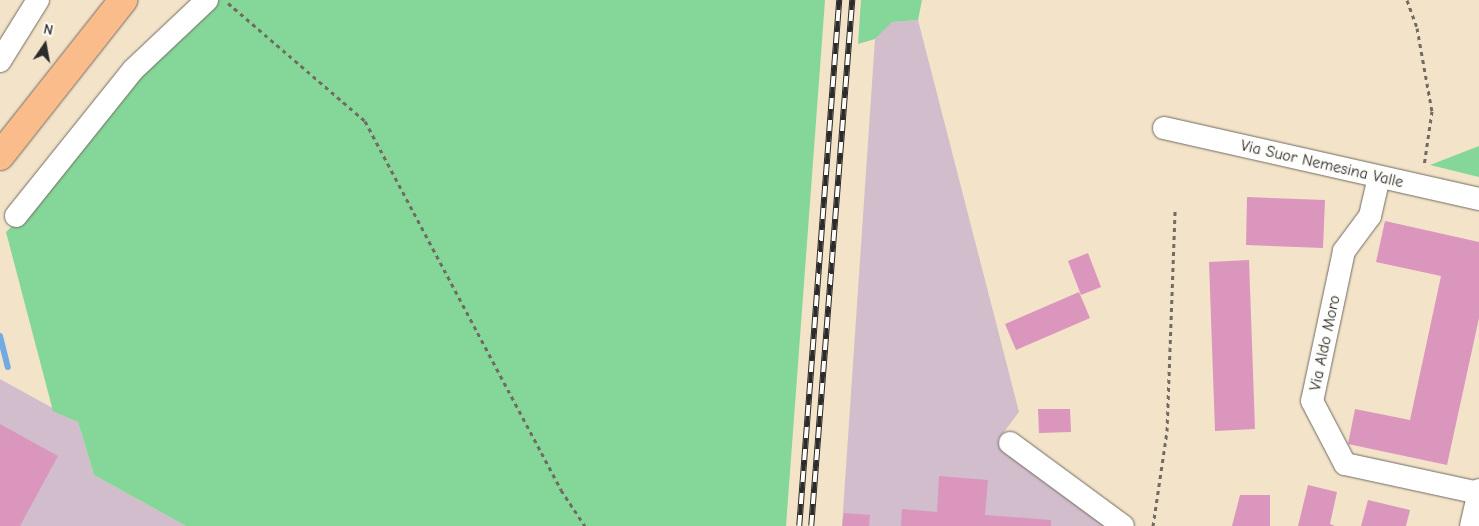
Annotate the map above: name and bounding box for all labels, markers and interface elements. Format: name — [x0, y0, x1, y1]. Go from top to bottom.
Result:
north arrow — [20, 20, 70, 70]
text: N — [42, 21, 54, 39]
street label: Via Suor Nemesina Valle — [1239, 136, 1405, 192]
street label: Via Aldo Moro — [1305, 293, 1345, 393]

